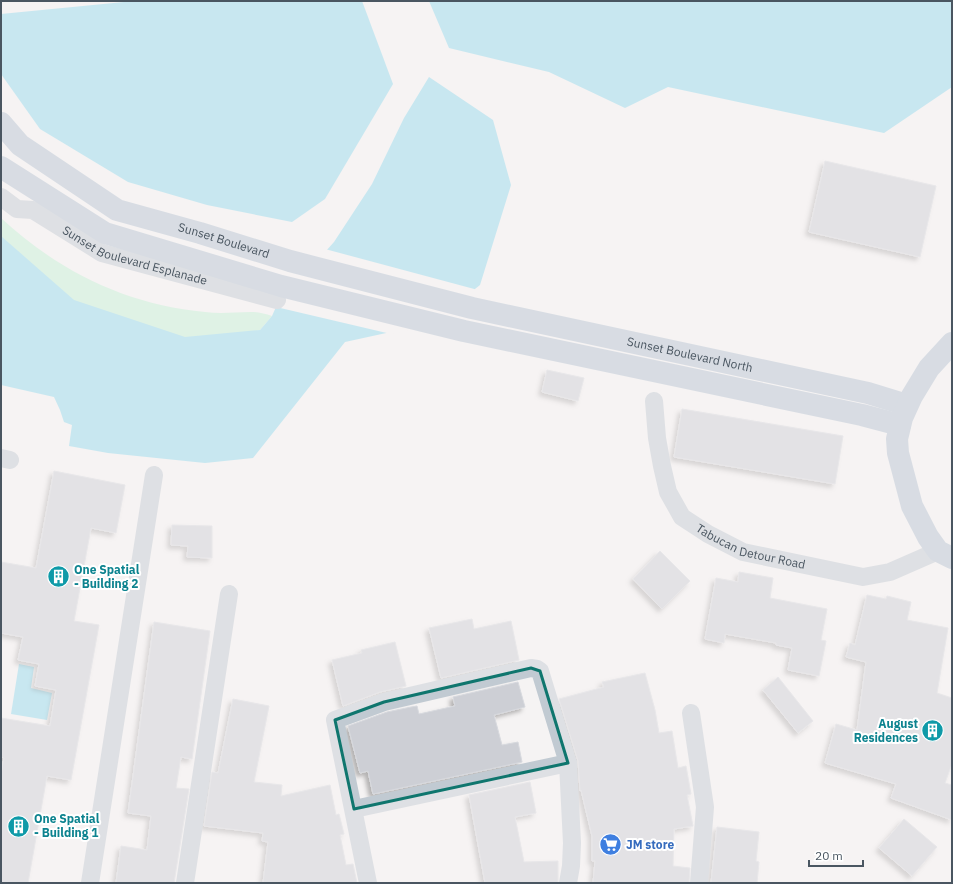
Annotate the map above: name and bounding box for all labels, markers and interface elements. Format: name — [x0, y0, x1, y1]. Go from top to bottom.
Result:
street label: Sunset Boulevard — [177, 219, 272, 261]
street label: Sunset Boulevard Esplanade — [60, 222, 209, 288]
street label: Sunset Boulevard North — [626, 333, 754, 375]
street label: Tabucan Detour Road — [693, 520, 807, 572]
place label: One Spatial - Building 2 — [74, 562, 140, 591]
building icon: One Spatial - Building 2 — [45, 564, 71, 590]
place label: August Residences — [854, 716, 918, 745]
building icon: August Residences — [920, 718, 946, 744]
place label: One Spatial - Building 1 — [34, 811, 100, 840]
building icon: One Spatial - Building 1 — [6, 813, 32, 839]
supermarket icon: JM store — [597, 832, 623, 858]
place label: JM store — [626, 837, 674, 852]
scale bar — [809, 842, 863, 868]
text: 20 m — [815, 848, 843, 863]

